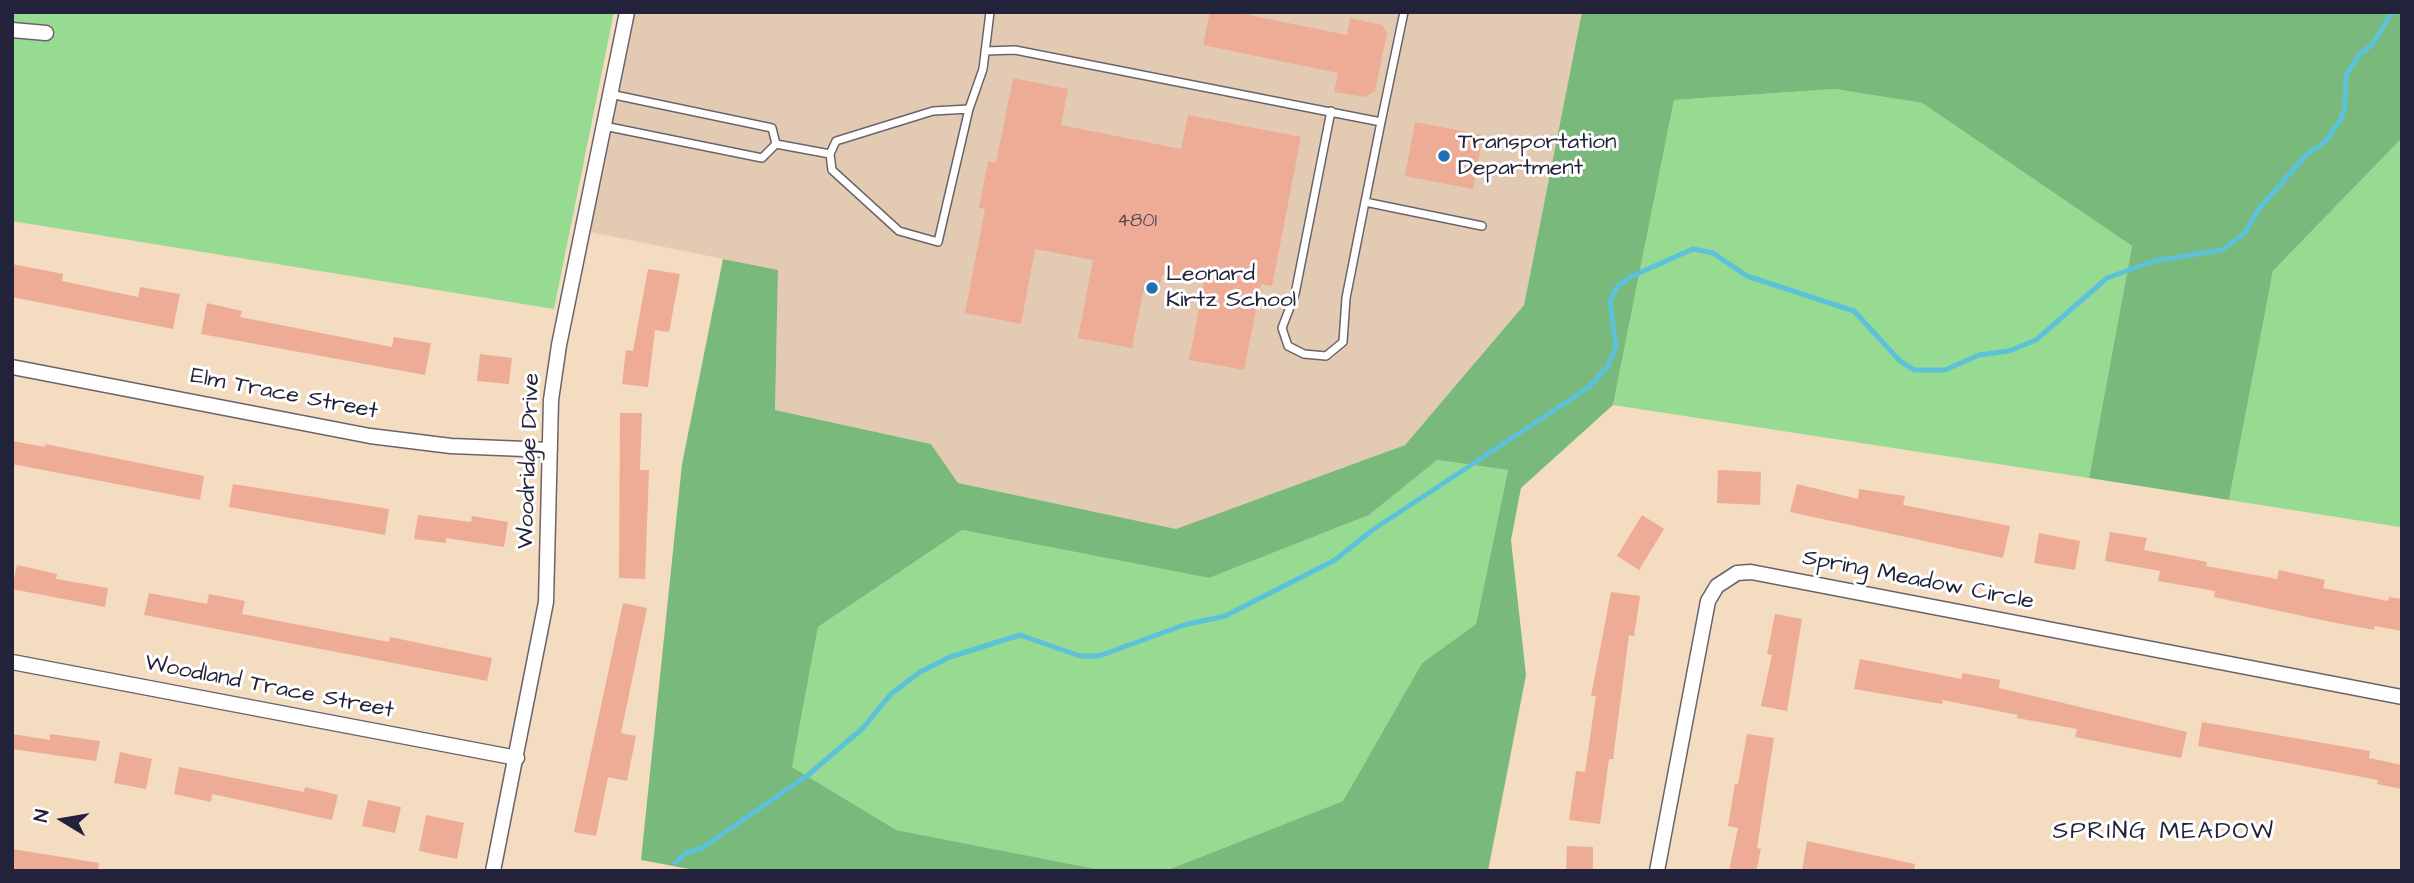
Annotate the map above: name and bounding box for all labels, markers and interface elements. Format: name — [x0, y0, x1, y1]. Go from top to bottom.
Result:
place label: Transportation Department — [1458, 129, 1616, 183]
marker: Transportation Department — [1436, 148, 1452, 164]
house number: 4801 — [1117, 211, 1157, 233]
place label: Leonard Kirtz School — [1166, 261, 1296, 315]
marker: Leonard Kirtz School — [1144, 280, 1160, 296]
street label: Elm Trace Street — [188, 363, 380, 427]
street label: Woodridge Drive — [513, 372, 547, 550]
street label: Spring Meadow Circle — [1800, 545, 2036, 617]
street label: Woodland Trace Street — [142, 650, 396, 726]
north arrow — [28, 785, 98, 855]
text: N — [28, 807, 56, 824]
district label: SPRING MEADOW — [2054, 819, 2274, 847]

